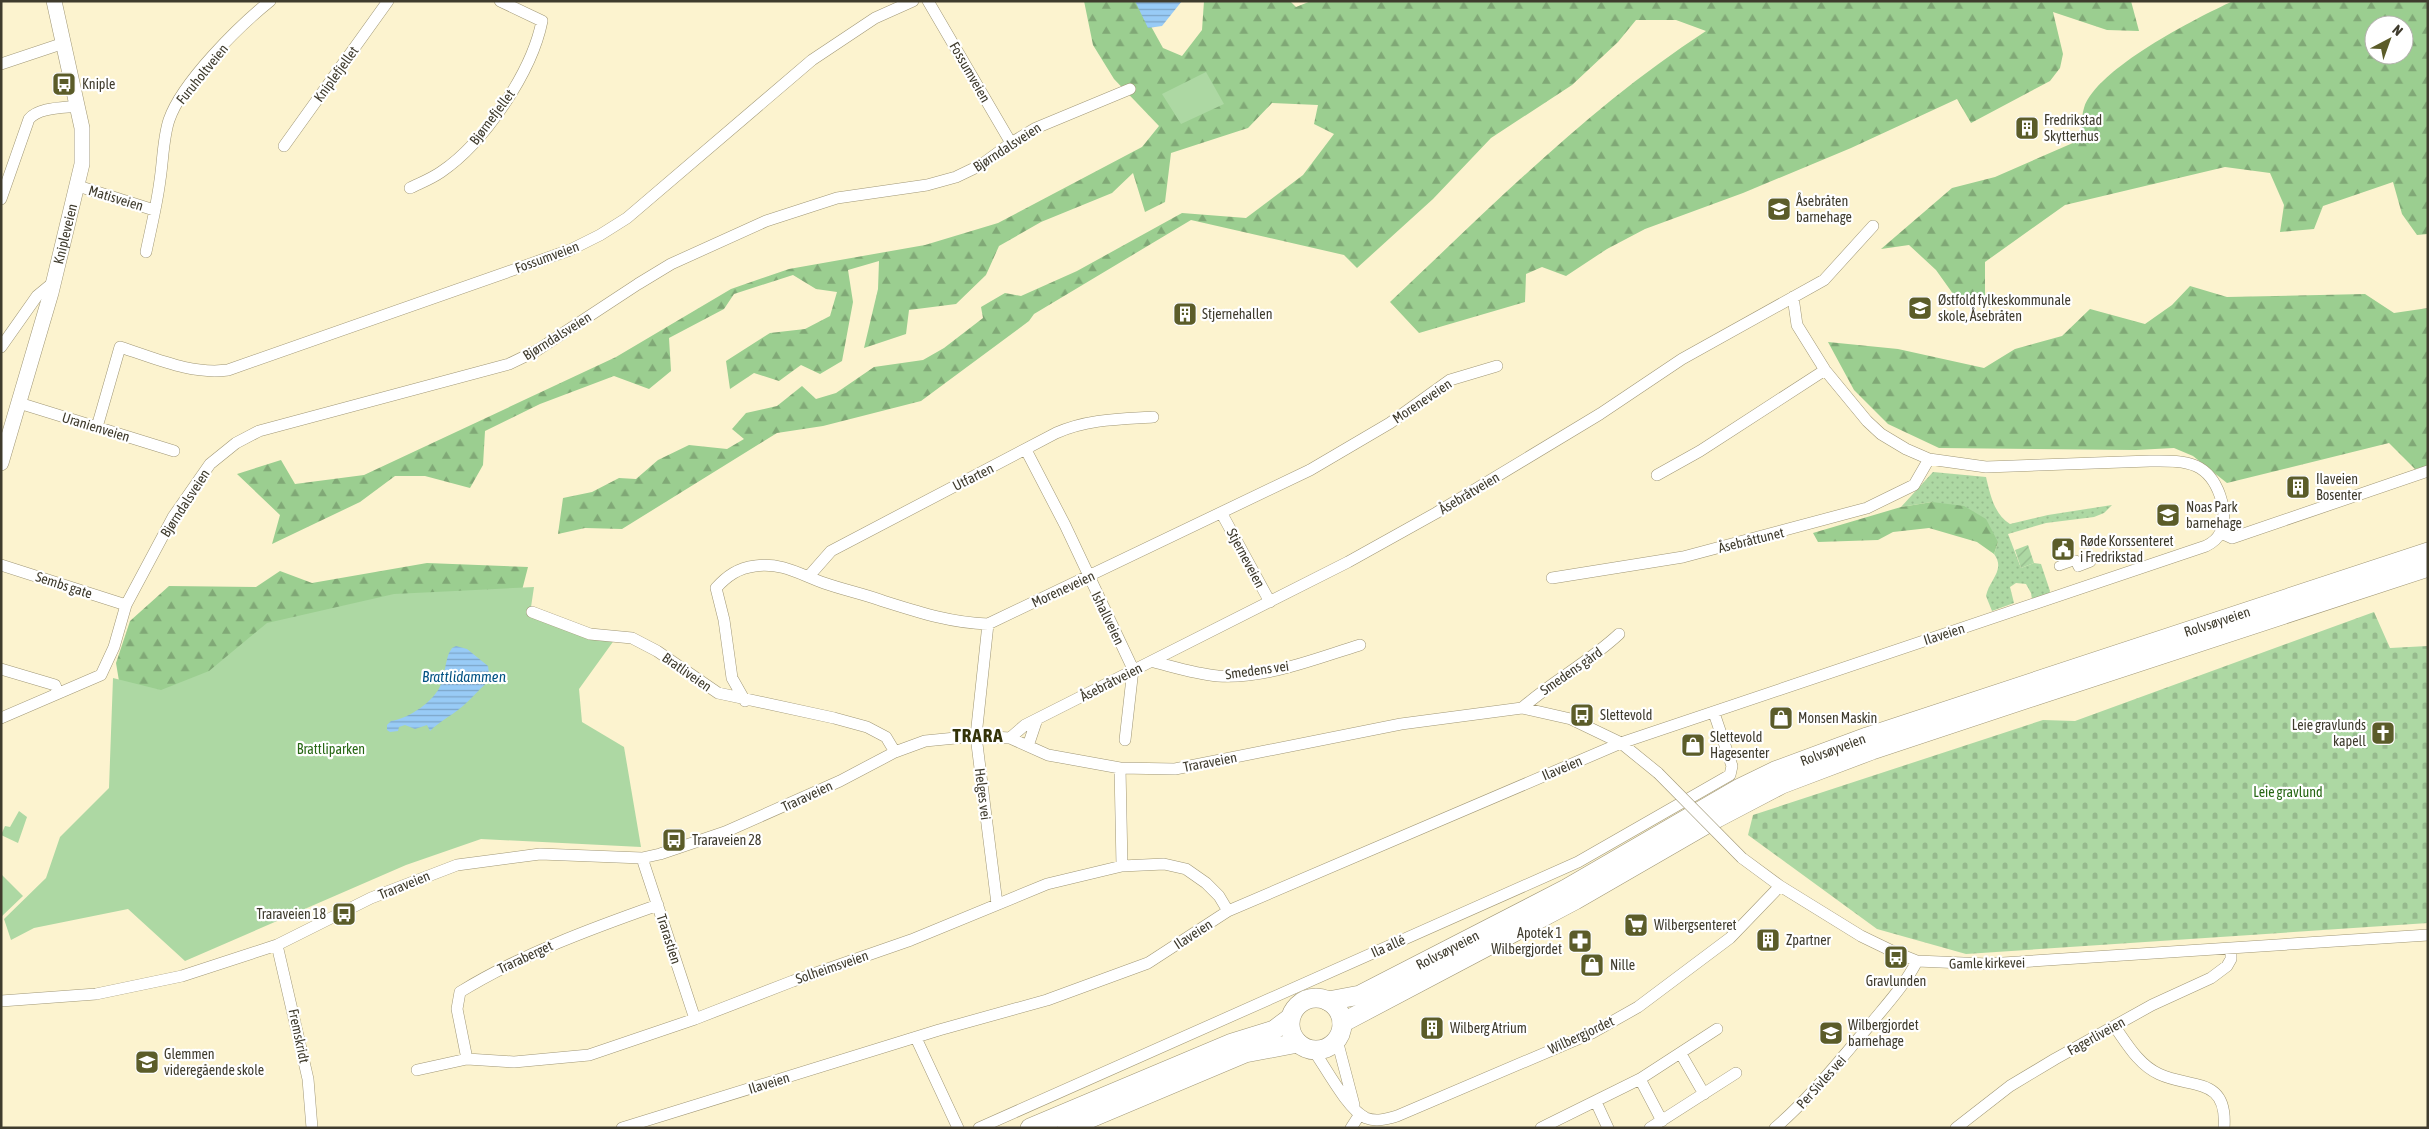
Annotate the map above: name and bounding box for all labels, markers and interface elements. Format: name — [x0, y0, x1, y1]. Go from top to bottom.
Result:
north arrow — [2364, 15, 2414, 65]
text: N — [2389, 21, 2406, 39]
street label: Fossumveien — [946, 39, 994, 105]
street label: Furuholtveien — [173, 41, 231, 107]
street label: Kniplefjellet — [311, 43, 361, 105]
bus stop icon: Kniple — [51, 71, 77, 97]
place label: Kniple — [82, 76, 115, 92]
street label: Bjørnefjellet — [466, 86, 518, 148]
place label: Fredrikstad Skytterhus — [2044, 112, 2102, 144]
building icon: Fredrikstad Skytterhus — [2014, 115, 2040, 141]
street label: Bjørndalsveien — [970, 119, 1044, 175]
street label: Matisveien — [87, 182, 145, 214]
place label: Åsebråten barnehage — [1796, 192, 1852, 225]
school or university icon: Åsebråten barnehage — [1766, 196, 1792, 222]
street label: Knipleveien — [50, 202, 80, 266]
street label: Fossumveien — [513, 238, 581, 276]
place label: Østfold fylkeskommunale skole, Åsebråten — [1938, 292, 2071, 324]
school or university icon: Østfold fylkeskommunale skole, Åsebråten — [1907, 295, 1933, 321]
building icon: Stjernehallen — [1172, 301, 1198, 327]
place label: Stjernehallen — [1202, 306, 1273, 322]
street label: Bjørndalsveien — [520, 309, 594, 363]
street label: Moreneveien — [1389, 375, 1455, 427]
street label: Uranienveien — [60, 409, 132, 445]
street label: Utfarten — [950, 460, 996, 494]
street label: Bjørndalsveien — [157, 466, 213, 540]
street label: Åsebråtveien — [1435, 468, 1502, 517]
place label: Ilaveien Bosenter — [2316, 471, 2363, 503]
building icon: Ilaveien Bosenter — [2285, 474, 2311, 500]
place label: Noas Park barnehage — [2186, 499, 2242, 531]
school or university icon: Noas Park barnehage — [2155, 502, 2181, 528]
street label: Åsebråttunet — [1716, 523, 1786, 556]
street label: Stjerneveien — [1224, 526, 1268, 590]
place label: Røde Korssenteret i Fredrikstad — [2080, 533, 2174, 565]
public building icon: Røde Korssenteret i Fredrikstad — [2050, 536, 2076, 562]
street label: Moreneveien — [1029, 567, 1097, 611]
street label: Sembs gate — [34, 568, 94, 602]
street label: Ishallveien — [1088, 589, 1128, 647]
street label: Rolvsøyveien — [2182, 603, 2252, 640]
street label: Ilaveien — [1921, 620, 1967, 648]
street label: Smedens gård — [1537, 644, 1605, 698]
street label: Bratliveien — [659, 649, 715, 695]
street label: Smedens vei — [1224, 658, 1290, 682]
street label: Åsebråtveien — [1077, 659, 1145, 704]
water label: Brattlidammen — [422, 668, 506, 685]
bus stop icon: Slettevold — [1569, 702, 1595, 728]
shop icon: Monsen Maskin — [1768, 705, 1794, 731]
place label: Slettevold — [1600, 707, 1652, 723]
place label: Monsen Maskin — [1798, 710, 1877, 726]
place label: Leie gravlunds kapell — [2292, 717, 2366, 749]
church icon: Leie gravlunds kapell — [2370, 720, 2396, 746]
district label: TRARA — [953, 724, 1003, 746]
place label: Slettevold Hagesenter — [1710, 729, 1770, 761]
street label: Rolvsøyveien — [1798, 730, 1868, 769]
shop icon: Slettevold Hagesenter — [1680, 732, 1706, 758]
park label: Brattliparken — [297, 741, 365, 757]
street label: Traraveien — [1182, 749, 1238, 775]
street label: Ilaveien — [1539, 752, 1585, 784]
street label: Helges vei — [972, 767, 994, 821]
street label: Traraveien — [779, 777, 835, 815]
park label: Leie gravlund — [2253, 784, 2323, 800]
bus stop icon: Traraveien 28 — [661, 827, 687, 853]
place label: Traraveien 28 — [692, 832, 762, 848]
street label: Traraveien — [376, 867, 432, 903]
bus stop icon: Traraveien 18 — [331, 901, 357, 927]
place label: Traraveien 18 — [257, 906, 326, 922]
street label: Trarastien — [653, 912, 685, 966]
supermarket icon: Wilbergsenteret — [1623, 912, 1649, 938]
street label: Ilaveien — [1171, 916, 1215, 952]
place label: Wilbergsenteret — [1654, 917, 1737, 933]
place label: Apotek 1 Wilbergjordet — [1491, 925, 1562, 957]
street label: Rolvsøyveien — [1413, 927, 1482, 973]
building icon: Zpartner — [1755, 927, 1781, 953]
pharmacy icon: Apotek 1 Wilbergjordet — [1567, 928, 1593, 954]
street label: Ila allé — [1368, 931, 1408, 961]
place label: Zpartner — [1786, 932, 1832, 948]
street label: Traraberget — [495, 937, 555, 977]
bus stop icon: Gravlunden — [1883, 944, 1909, 970]
street label: Solheimsveien — [794, 947, 870, 987]
shop icon: Nille — [1579, 952, 1605, 978]
street label: Gamle kirkevei — [1949, 954, 2025, 972]
place label: Nille — [1610, 957, 1635, 973]
place label: Gravlunden — [1866, 973, 1926, 989]
street label: Fremskridt — [285, 1007, 313, 1065]
street label: Wilbergjordet — [1546, 1013, 1616, 1057]
street label: Fagerliveien — [2064, 1014, 2128, 1058]
building icon: Wilberg Atrium — [1419, 1015, 1445, 1041]
place label: Wilbergjordet barnehage — [1848, 1017, 1919, 1049]
place label: Wilberg Atrium — [1450, 1020, 1527, 1036]
school or university icon: Wilbergjordet barnehage — [1818, 1020, 1844, 1046]
place label: Glemmen videregående skole — [164, 1046, 264, 1078]
school or university icon: Glemmen videregående skole — [134, 1049, 160, 1075]
street label: Per Sivles vei — [1793, 1052, 1849, 1112]
street label: Ilaveien — [747, 1069, 791, 1097]

